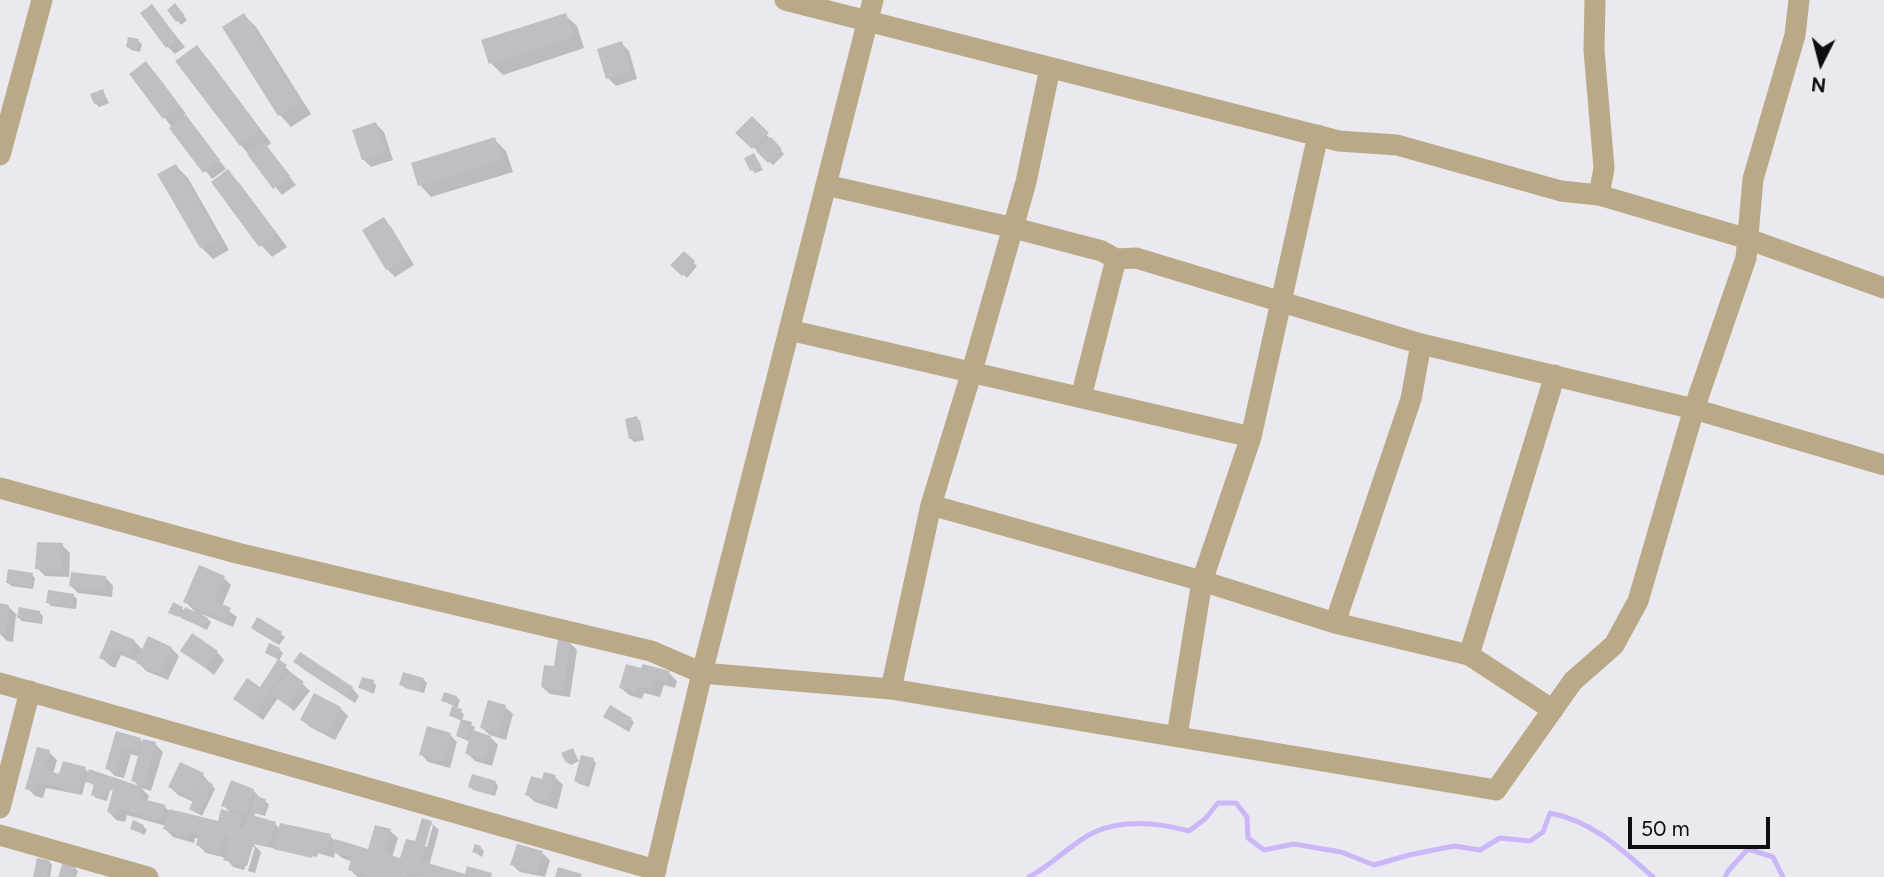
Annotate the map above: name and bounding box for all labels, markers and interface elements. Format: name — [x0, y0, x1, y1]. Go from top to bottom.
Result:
north arrow — [1786, 28, 1856, 98]
text: N — [1810, 72, 1827, 97]
scale bar — [1632, 804, 1774, 848]
text: 50 m — [1641, 816, 1690, 841]

